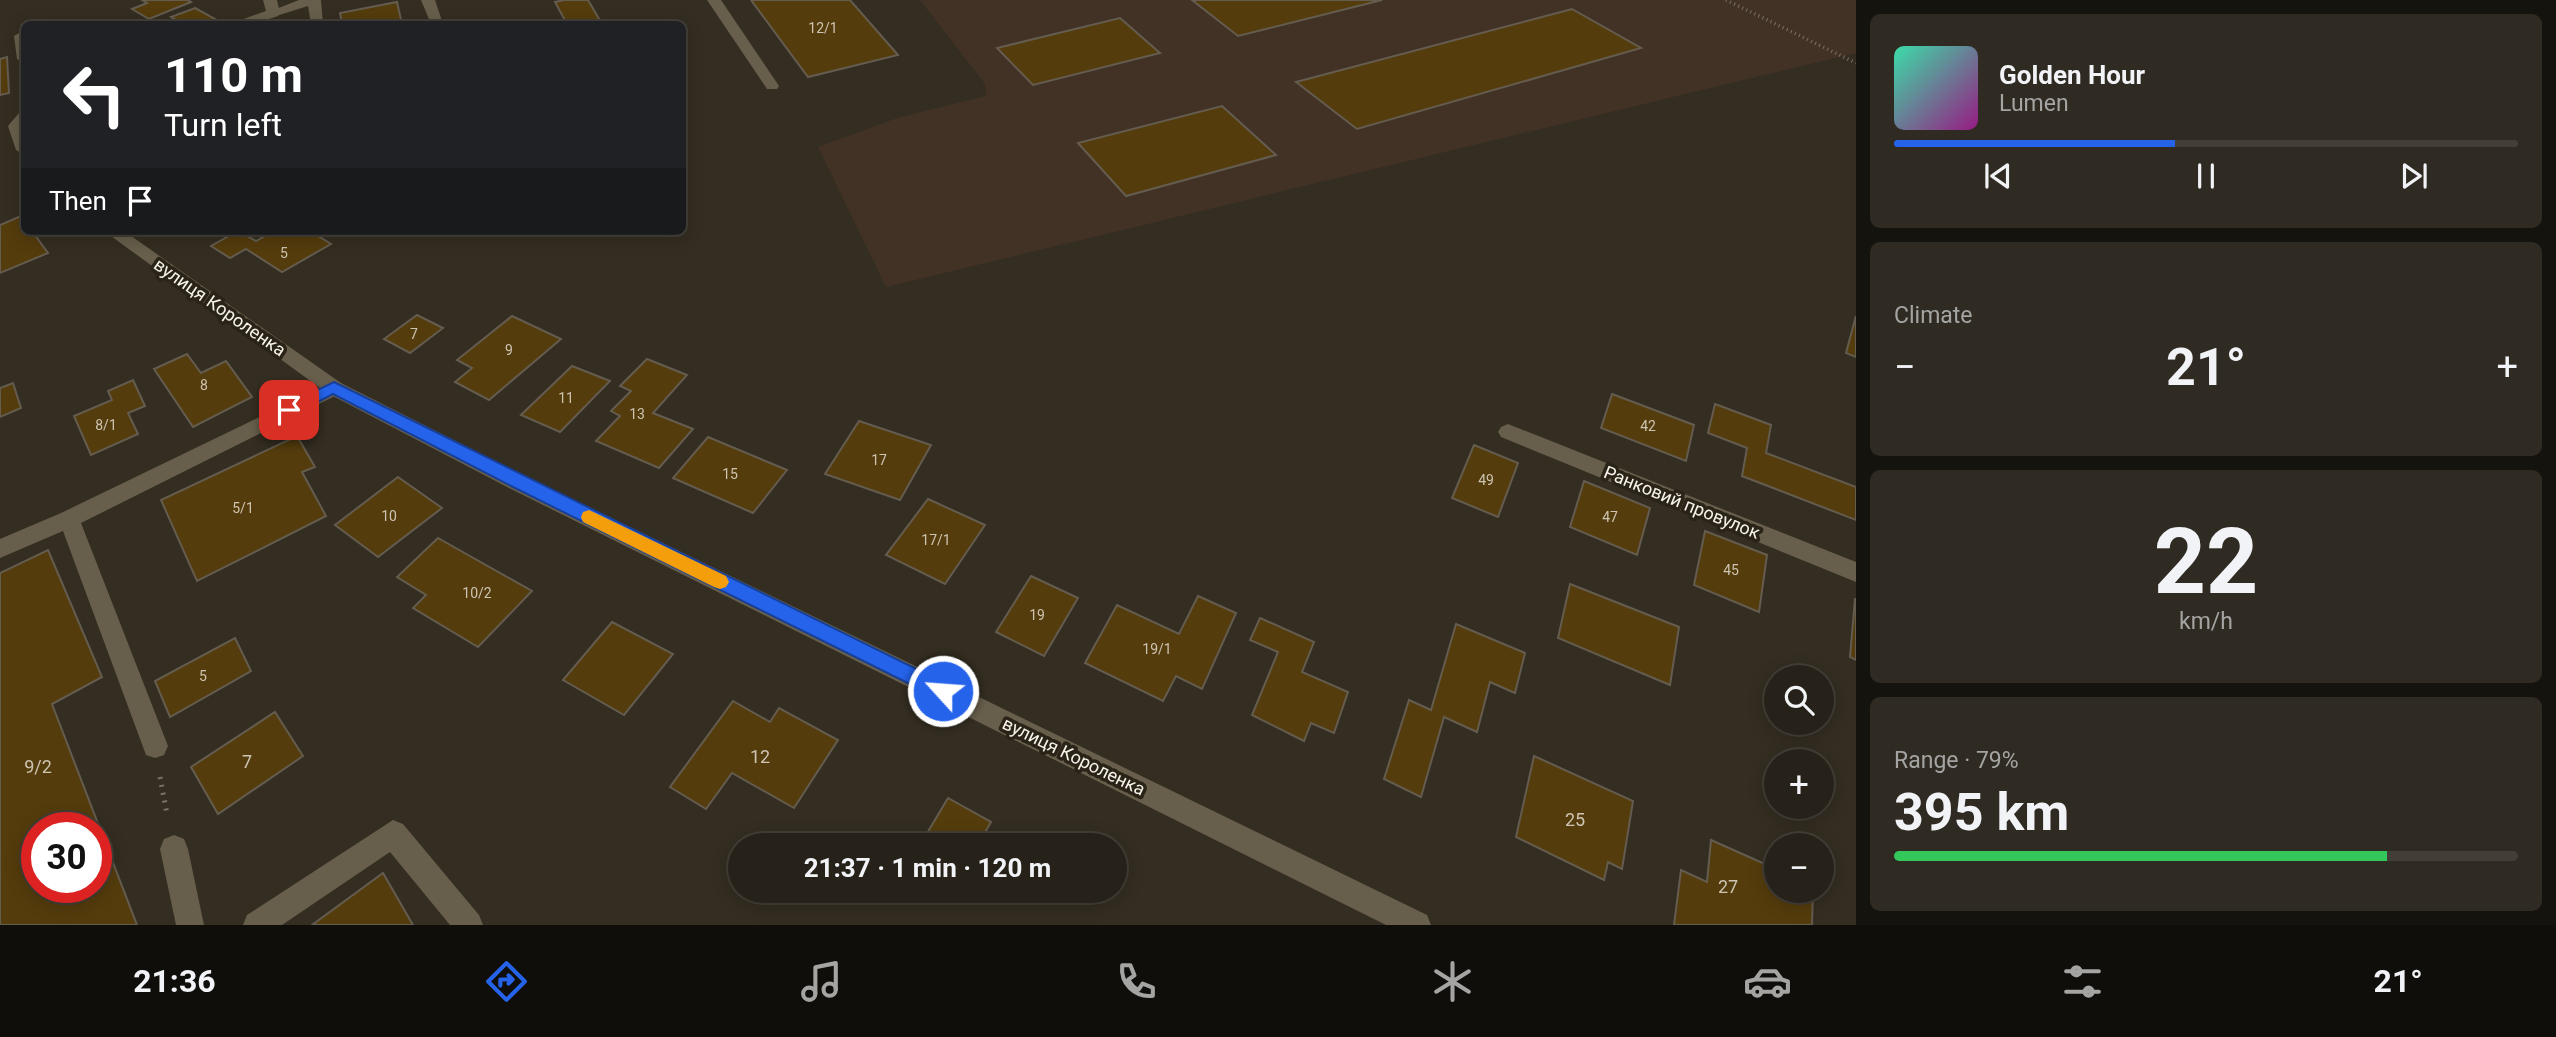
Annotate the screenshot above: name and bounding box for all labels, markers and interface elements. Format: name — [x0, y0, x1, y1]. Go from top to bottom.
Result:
house number: 12/1 — [808, 20, 838, 36]
text: 110 m — [164, 47, 303, 104]
icon: left — [49, 49, 140, 140]
text: Golden Hour — [1999, 60, 2145, 90]
text: Lumen — [1999, 90, 2069, 117]
text: Turn left — [164, 106, 282, 144]
icon: previous — [1979, 157, 2017, 195]
icon: pause — [2187, 157, 2225, 195]
icon: next — [2395, 157, 2433, 195]
icon: arrive — [121, 182, 159, 220]
text: Then — [49, 186, 107, 216]
house number: 5 — [280, 245, 288, 261]
street label: вулиця Короленка — [150, 254, 290, 360]
text: Climate — [1894, 302, 1973, 329]
house number: 7 — [410, 326, 418, 342]
text: 21° — [2166, 337, 2246, 398]
house number: 9 — [505, 342, 513, 358]
text: − — [1894, 345, 1916, 389]
text: + — [2496, 345, 2518, 389]
house number: 8 — [200, 377, 208, 393]
pin — [259, 380, 319, 440]
house number: 11 — [558, 390, 574, 406]
icon: arrive — [270, 391, 308, 429]
house number: 13 — [629, 406, 645, 422]
house number: 8/1 — [95, 417, 117, 433]
house number: 42 — [1640, 418, 1656, 434]
house number: 17 — [871, 452, 887, 468]
street label: Ранковий провулок — [1601, 461, 1763, 543]
house number: 15 — [722, 466, 738, 482]
house number: 49 — [1478, 472, 1494, 488]
house number: 5/1 — [232, 500, 254, 516]
house number: 10 — [381, 508, 397, 524]
house number: 47 — [1602, 509, 1618, 525]
text: 22 — [2154, 509, 2258, 615]
house number: 17/1 — [921, 532, 951, 548]
house number: 45 — [1723, 562, 1739, 578]
house number: 10/2 — [462, 585, 492, 601]
house number: 19 — [1029, 607, 1045, 623]
text: km/h — [2179, 608, 2233, 635]
house number: 19/1 — [1142, 641, 1172, 657]
position arrow — [906, 654, 980, 728]
map controls — [1764, 665, 1834, 903]
button: search — [1764, 665, 1834, 735]
house number: 5 — [199, 668, 207, 684]
street label: вулиця Короленка — [999, 712, 1149, 800]
house number: 12 — [750, 746, 770, 767]
text: Range · 79% — [1894, 747, 2019, 774]
button: + — [1764, 749, 1834, 819]
house number: 7 — [242, 751, 252, 772]
house number: 9/2 — [24, 756, 52, 777]
text: 395 km — [1894, 782, 2069, 843]
house number: 25 — [1565, 809, 1585, 830]
speed limit sign: 30 — [21, 812, 112, 903]
button: − — [1764, 833, 1834, 903]
text: 21:37 · 1 min · 120 m — [804, 853, 1051, 883]
house number: 27 — [1718, 876, 1738, 897]
icon: directions — [482, 957, 531, 1006]
icon: music — [797, 957, 846, 1006]
icon: phone — [1112, 957, 1161, 1006]
icon: climate — [1428, 957, 1477, 1006]
icon: car — [1743, 957, 1792, 1006]
icon: filters — [2058, 957, 2107, 1006]
text: 21:36 — [133, 962, 216, 1000]
text: 21° — [2374, 962, 2423, 1000]

